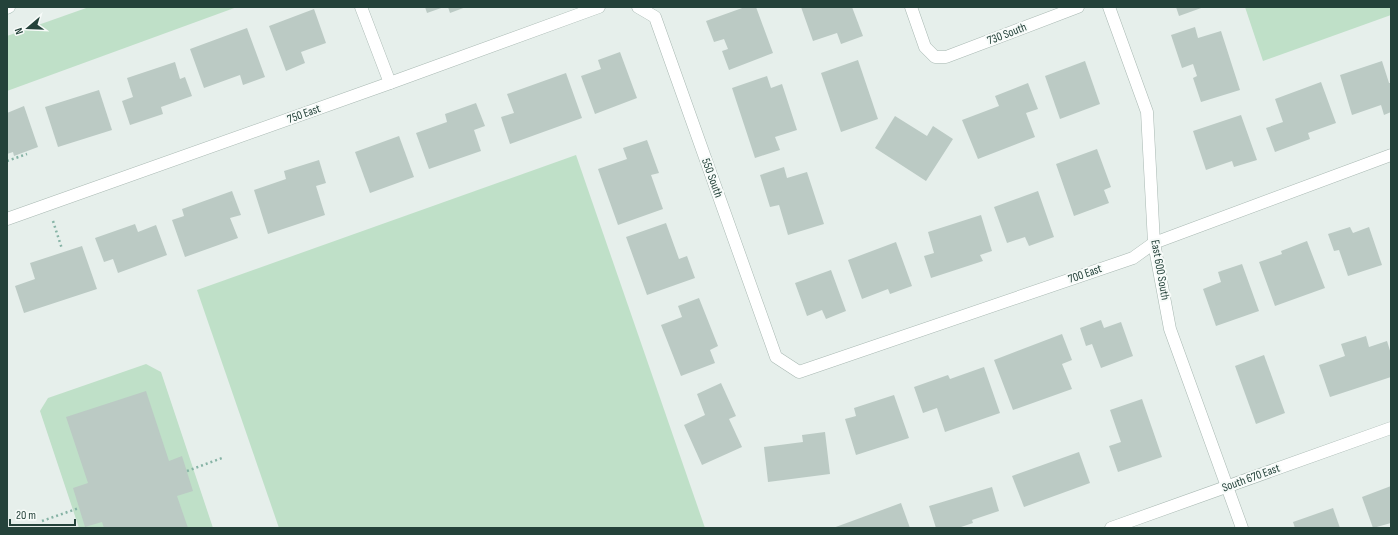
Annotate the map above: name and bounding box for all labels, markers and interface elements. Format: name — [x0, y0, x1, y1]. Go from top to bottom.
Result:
north arrow — [8, 8, 48, 48]
street label: 730 South — [985, 20, 1029, 48]
text: N — [12, 26, 26, 36]
street label: 750 East — [285, 101, 323, 127]
street label: 550 South — [698, 156, 726, 200]
street label: East 600 South — [1147, 239, 1173, 301]
street label: 700 East — [1066, 261, 1104, 287]
street label: South 670 East — [1220, 460, 1282, 495]
scale bar — [10, 501, 75, 527]
text: 20 m — [16, 508, 36, 523]

